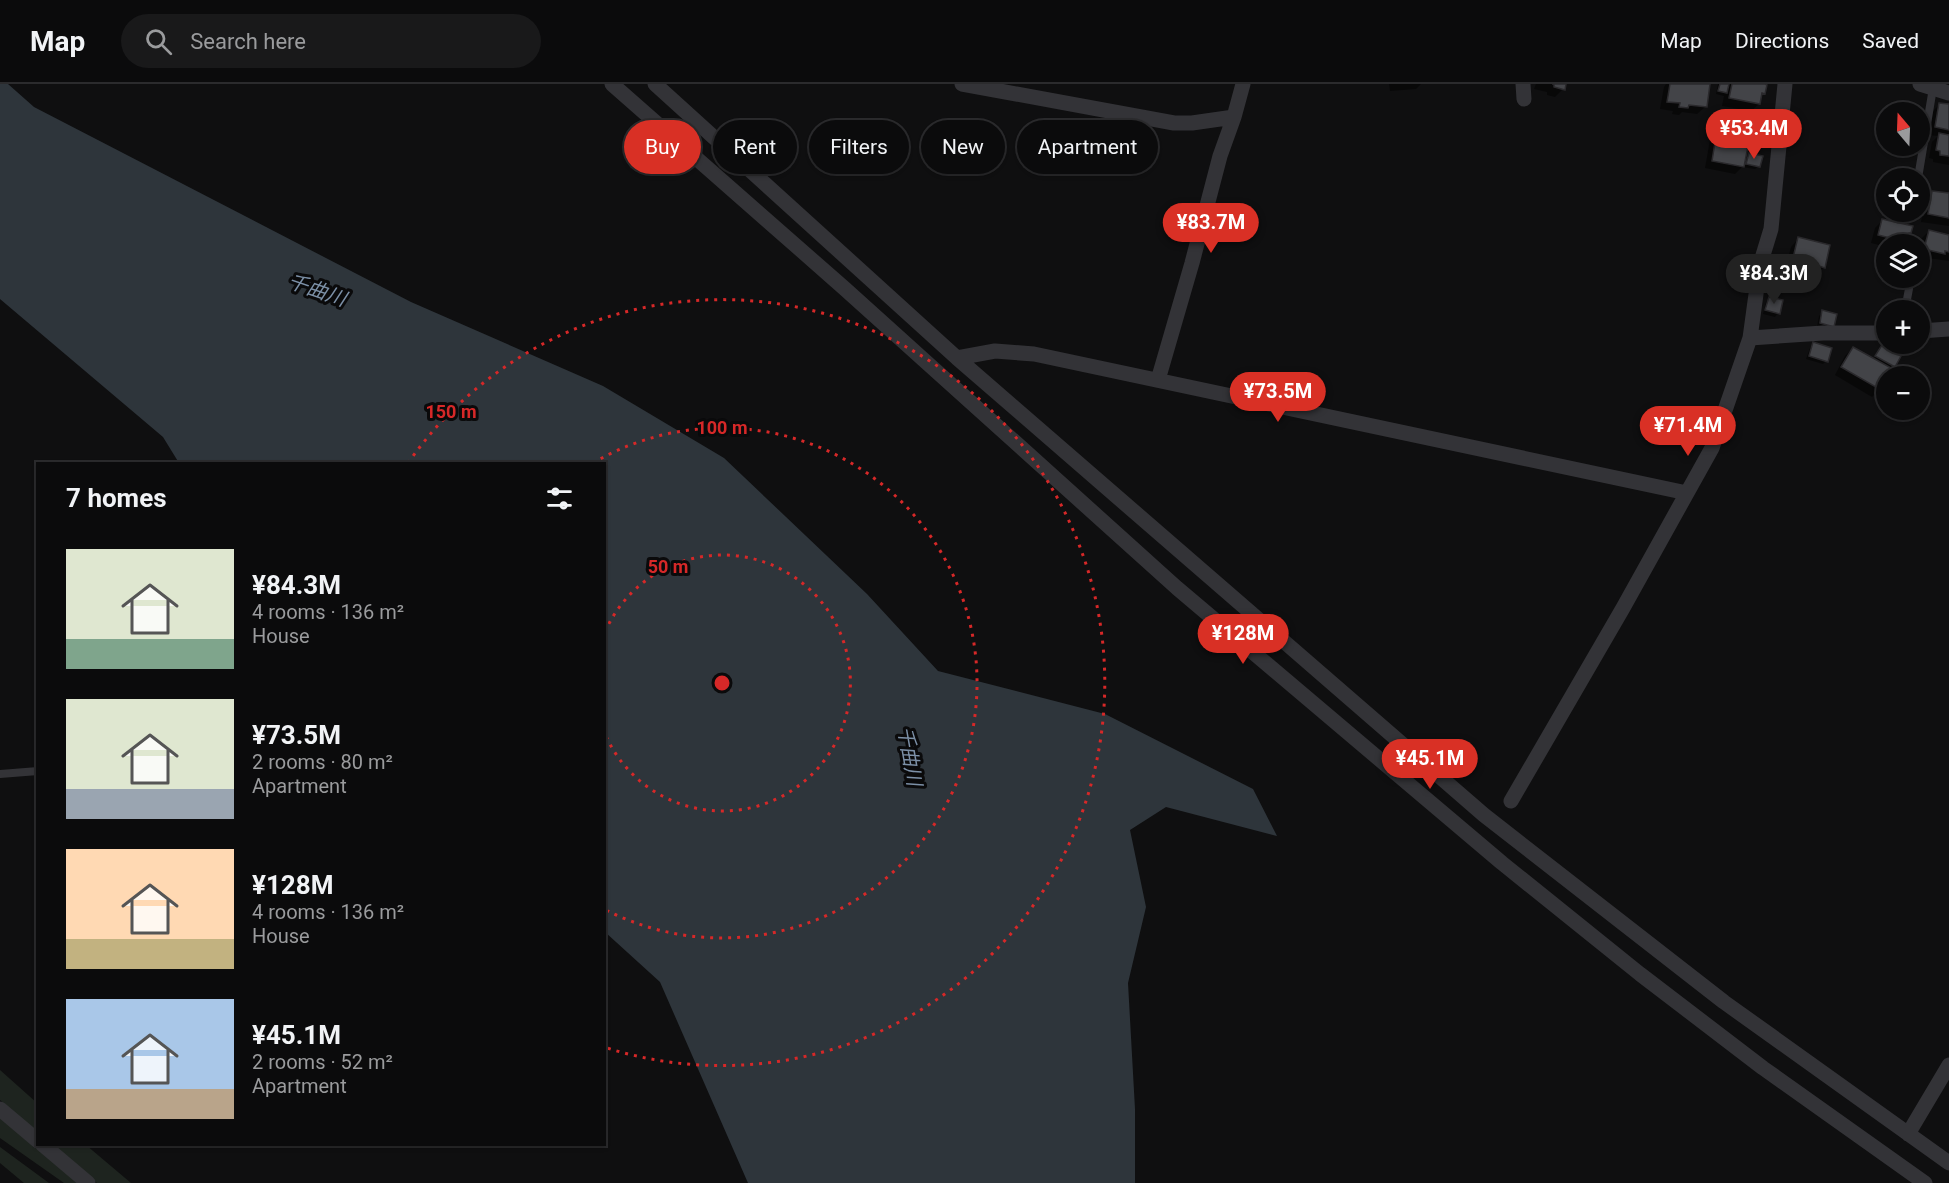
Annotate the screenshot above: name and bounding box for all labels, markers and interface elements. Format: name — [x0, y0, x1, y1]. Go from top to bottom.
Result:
search box — [121, 14, 541, 68]
text: Map — [30, 25, 85, 58]
icon: search — [142, 25, 175, 58]
text: Search here — [190, 29, 306, 54]
text: Map — [1660, 29, 1702, 53]
text: Directions — [1735, 29, 1829, 53]
text: Saved — [1862, 29, 1919, 53]
north arrow — [1876, 102, 1930, 156]
map controls — [1876, 102, 1930, 420]
pin: ¥53.4M — [1705, 109, 1803, 160]
text: ¥53.4M — [1720, 116, 1788, 140]
chip: Buy — [624, 120, 701, 174]
chip: Rent — [713, 120, 797, 174]
chip: Filters — [809, 120, 909, 174]
chip: New — [921, 120, 1005, 174]
chip: Apartment — [1017, 120, 1158, 174]
button: locate — [1876, 168, 1930, 222]
pin: ¥83.7M — [1162, 203, 1260, 254]
text: ¥83.7M — [1177, 210, 1245, 234]
button: layers — [1876, 234, 1930, 288]
pin: ¥84.3M — [1725, 254, 1823, 305]
text: ¥84.3M — [1740, 261, 1808, 285]
water label: 千曲川 — [285, 269, 351, 312]
button: + — [1876, 300, 1930, 354]
button: − — [1876, 366, 1930, 420]
pin: ¥73.5M — [1229, 372, 1327, 423]
text: ¥73.5M — [1244, 379, 1312, 403]
text: 150 m — [425, 401, 477, 422]
pin: ¥71.4M — [1639, 406, 1737, 457]
text: ¥71.4M — [1654, 413, 1722, 437]
text: 100 m — [696, 417, 748, 438]
icon: filters — [543, 482, 576, 515]
text: 7 homes — [66, 483, 167, 513]
text: 50 m — [648, 556, 688, 577]
text: ¥84.3M — [252, 570, 341, 600]
icon: home — [114, 573, 186, 645]
text: 4 rooms · 136 m² — [252, 600, 404, 624]
pin: ¥128M — [1201, 614, 1285, 665]
text: ¥128M — [1212, 621, 1274, 645]
text: House — [252, 624, 310, 648]
centre of rings — [712, 673, 732, 693]
text: ¥73.5M — [252, 720, 341, 750]
icon: home — [114, 723, 186, 795]
water label: 千曲川 — [893, 724, 927, 790]
pin: ¥45.1M — [1381, 739, 1479, 790]
text: ¥45.1M — [1396, 746, 1464, 770]
text: 2 rooms · 80 m² — [252, 750, 393, 774]
text: Apartment — [252, 774, 347, 798]
text: ¥128M — [252, 870, 333, 900]
icon: home — [114, 873, 186, 945]
text: 4 rooms · 136 m² — [252, 900, 404, 924]
text: House — [252, 924, 310, 948]
text: ¥45.1M — [252, 1020, 341, 1050]
icon: home — [114, 1023, 186, 1095]
text: 2 rooms · 52 m² — [252, 1050, 393, 1074]
text: Apartment — [252, 1074, 347, 1098]

